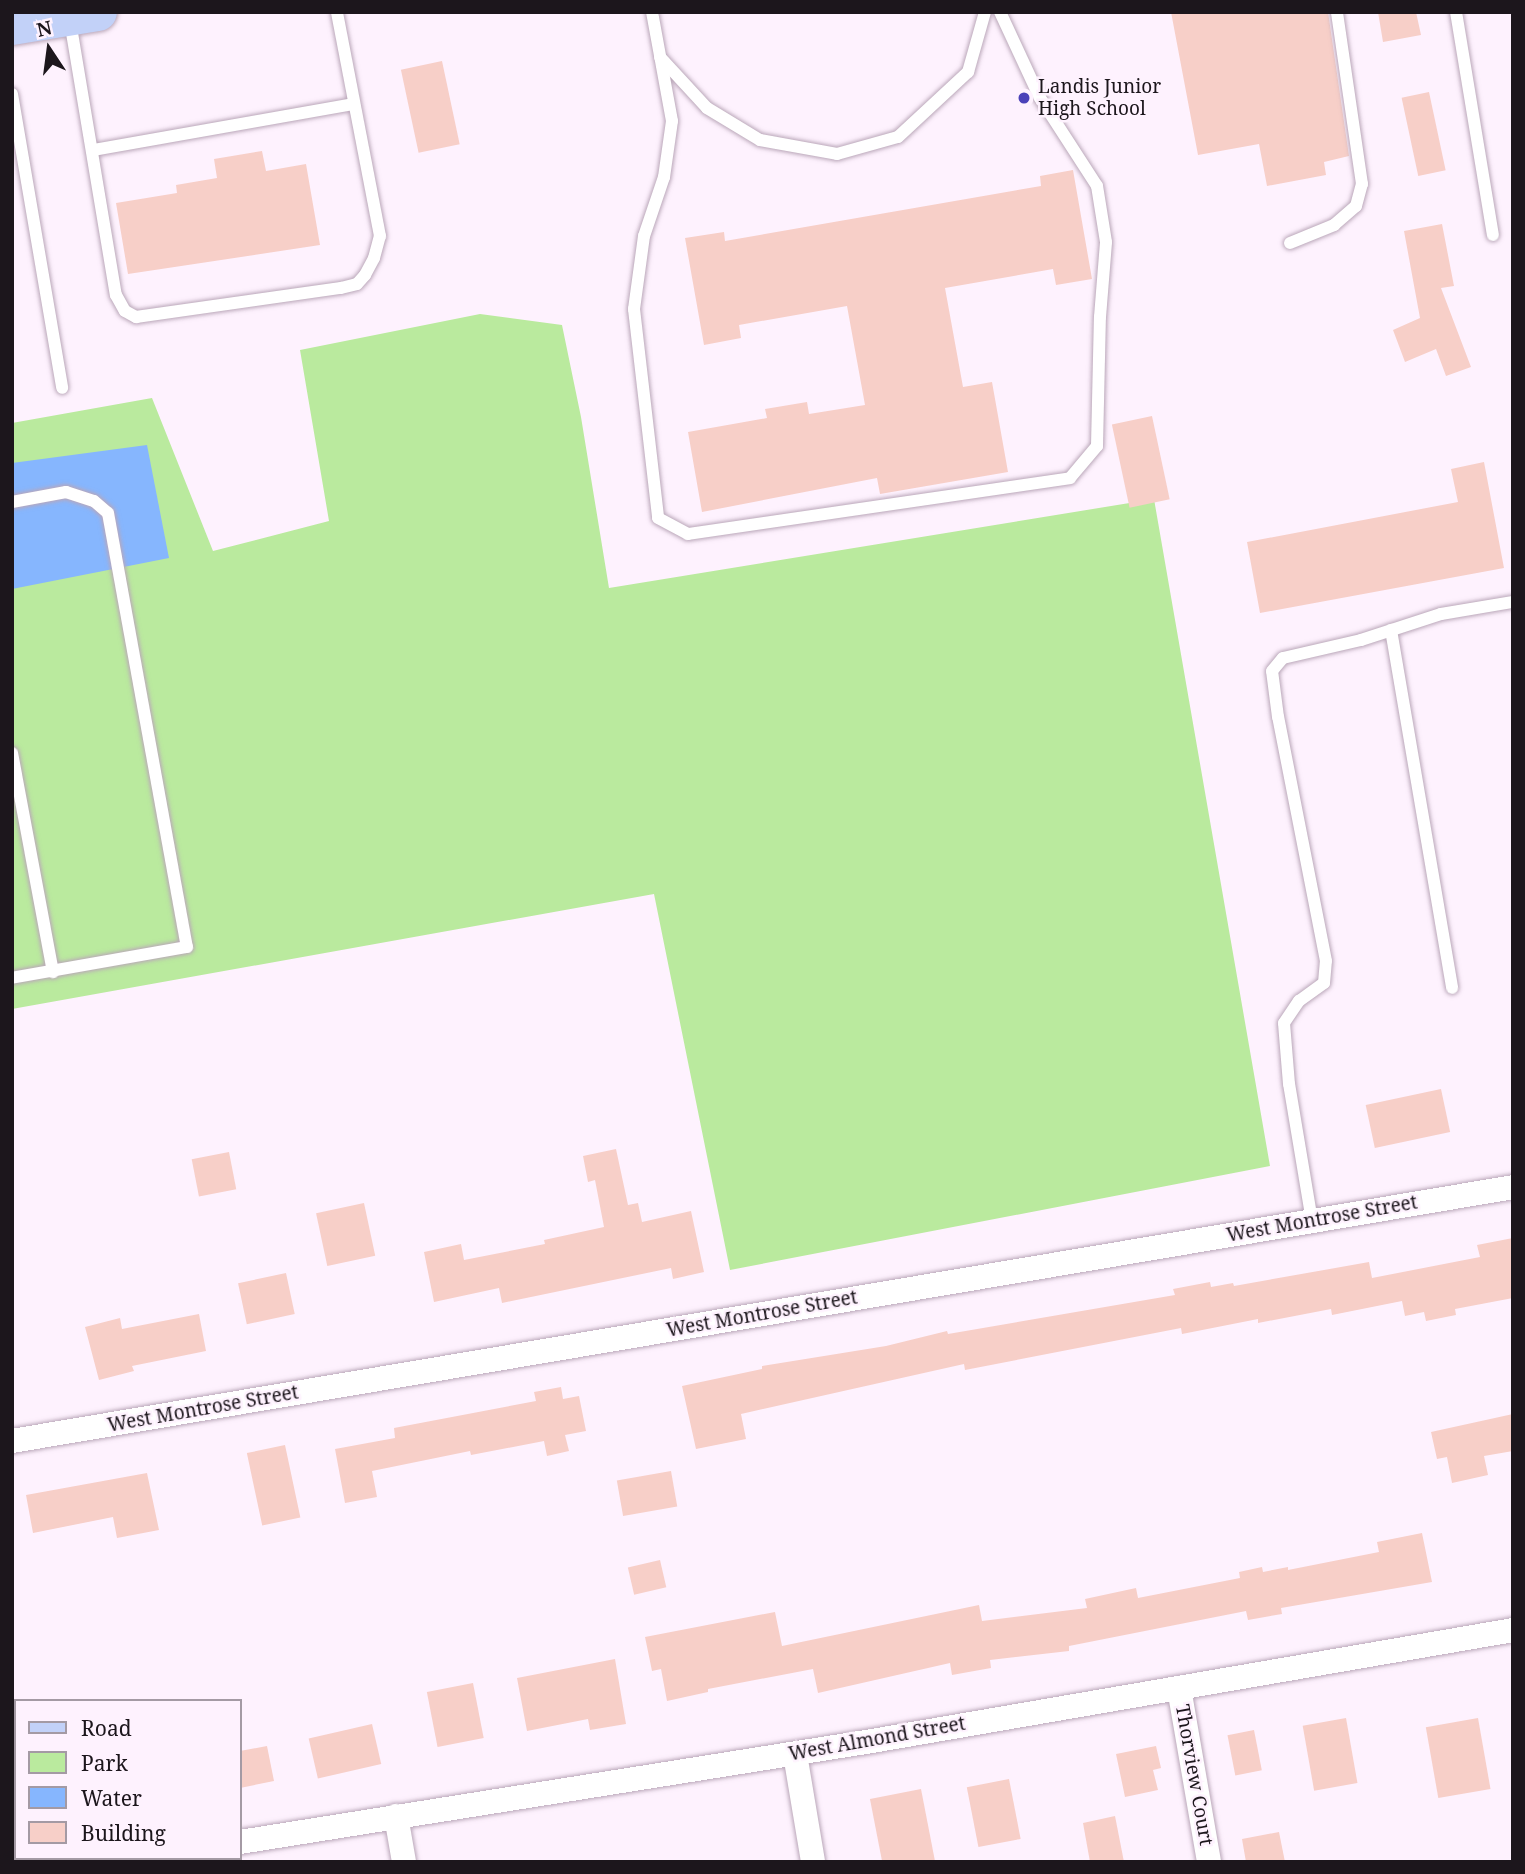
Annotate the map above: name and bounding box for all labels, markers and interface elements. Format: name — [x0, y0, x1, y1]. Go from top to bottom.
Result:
north arrow — [14, 14, 84, 84]
text: N — [34, 14, 54, 43]
place label: Landis Junior High School — [1038, 76, 1161, 120]
marker: Landis Junior High School — [1016, 90, 1032, 106]
street label: West Montrose Street — [1225, 1191, 1419, 1247]
street label: West Montrose Street — [665, 1286, 859, 1342]
street label: West Montrose Street — [106, 1381, 300, 1437]
legend — [14, 1699, 242, 1860]
street label: Thorview Court — [1170, 1703, 1218, 1847]
street label: West Almond Street — [787, 1712, 967, 1766]
text: Road — [81, 1714, 132, 1742]
text: Park — [81, 1749, 128, 1777]
text: Water — [81, 1784, 142, 1812]
text: Building — [81, 1819, 166, 1847]

